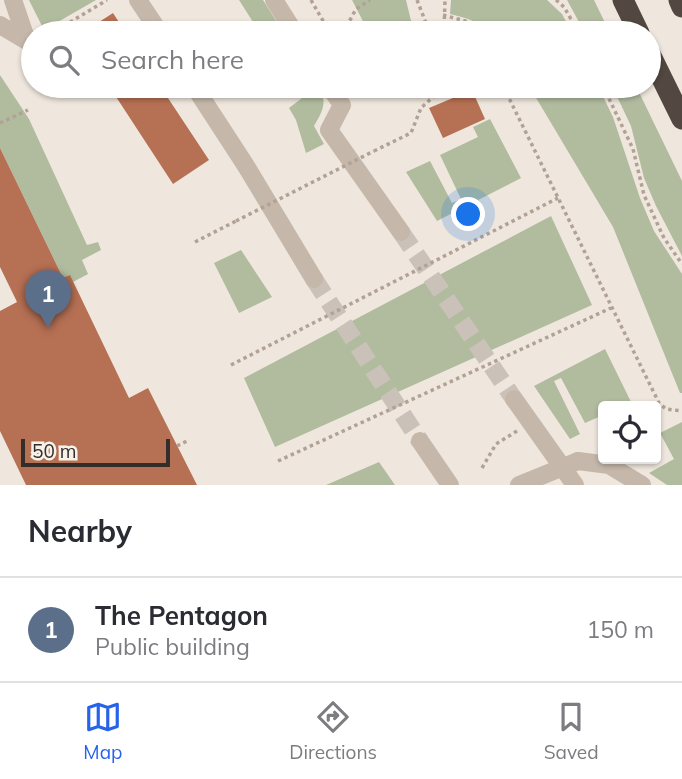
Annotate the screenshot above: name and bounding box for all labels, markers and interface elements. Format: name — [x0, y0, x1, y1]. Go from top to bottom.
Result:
search box — [21, 21, 661, 98]
icon: search — [45, 41, 83, 79]
text: Search here — [101, 43, 244, 76]
your location — [451, 197, 485, 231]
pin: 1 — [25, 270, 71, 328]
map controls — [598, 401, 661, 464]
button: locate — [598, 401, 661, 464]
scale bar — [21, 436, 170, 468]
text: 50 m — [32, 439, 76, 463]
text: Nearby — [28, 512, 132, 550]
text: The Pentagon — [95, 599, 268, 632]
text: 1 — [44, 615, 58, 644]
text: 150 m — [586, 615, 654, 644]
text: Public building — [95, 632, 250, 661]
tab: Map — [83, 698, 122, 764]
tab: Directions — [289, 698, 377, 764]
tab: Saved — [544, 698, 599, 764]

